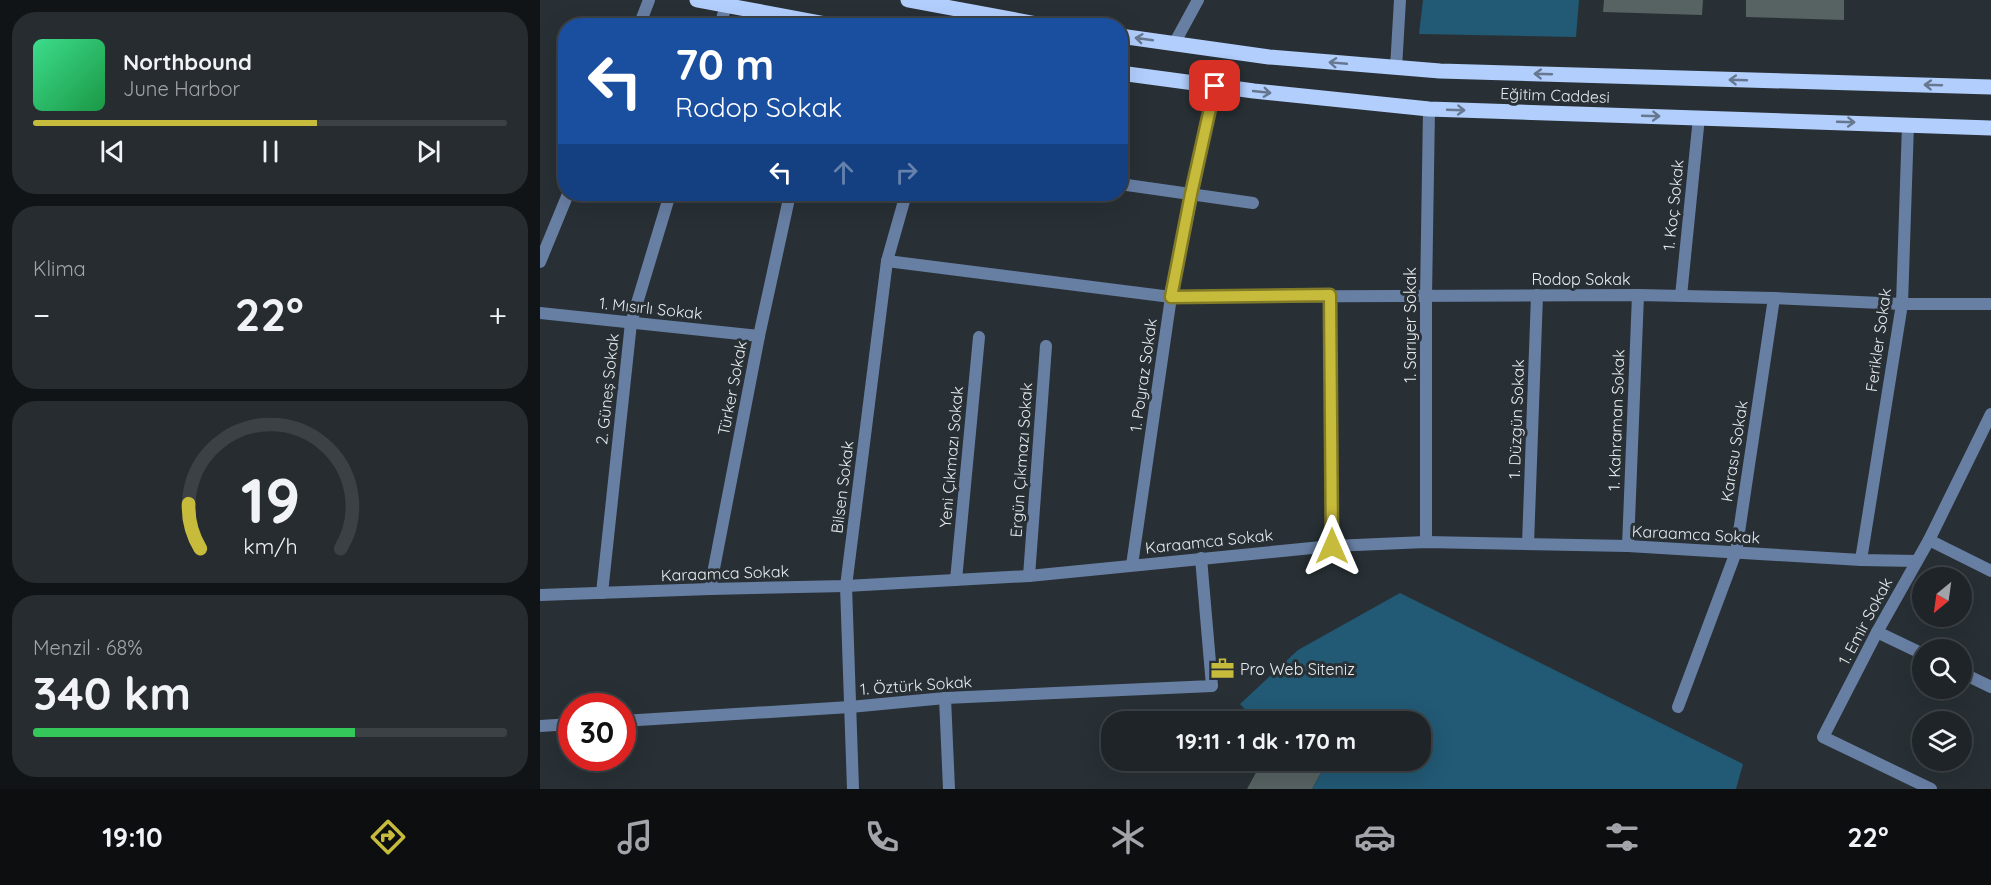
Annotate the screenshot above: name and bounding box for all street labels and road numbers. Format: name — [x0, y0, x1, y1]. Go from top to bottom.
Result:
street label: Eğitim Caddesi — [1500, 83, 1610, 107]
street label: 1. Koç Sokak — [1658, 159, 1688, 251]
street label: 1. Sarıyer Sokak — [1400, 267, 1420, 383]
street label: Rodop Sokak — [1531, 269, 1631, 289]
street label: Ferikler Sokak — [1861, 287, 1895, 393]
street label: 1. Mısırlı Sokak — [598, 293, 704, 323]
street label: 1. Poyraz Sokak — [1125, 317, 1161, 433]
street label: 2. Güneş Sokak — [591, 332, 623, 446]
street label: Türker Sokak — [713, 339, 751, 437]
street label: 1. Kahraman Sokak — [1604, 349, 1628, 491]
street label: 1. Düzgün Sokak — [1504, 359, 1528, 479]
street label: Ergün Çıkmazı Sokak — [1006, 382, 1036, 538]
street label: Yeni Çıkmazı Sokak — [935, 385, 967, 529]
street label: Karasu Sokak — [1716, 399, 1752, 503]
street label: Bilsen Sokak — [826, 440, 858, 534]
street label: Karaamca Sokak — [1631, 521, 1761, 547]
street label: Karaamca Sokak — [1144, 524, 1274, 558]
street label: Karaamca Sokak — [661, 561, 789, 585]
street label: 1. Emir Sokak — [1834, 574, 1896, 668]
street label: 1. Öztürk Sokak — [859, 671, 973, 699]

